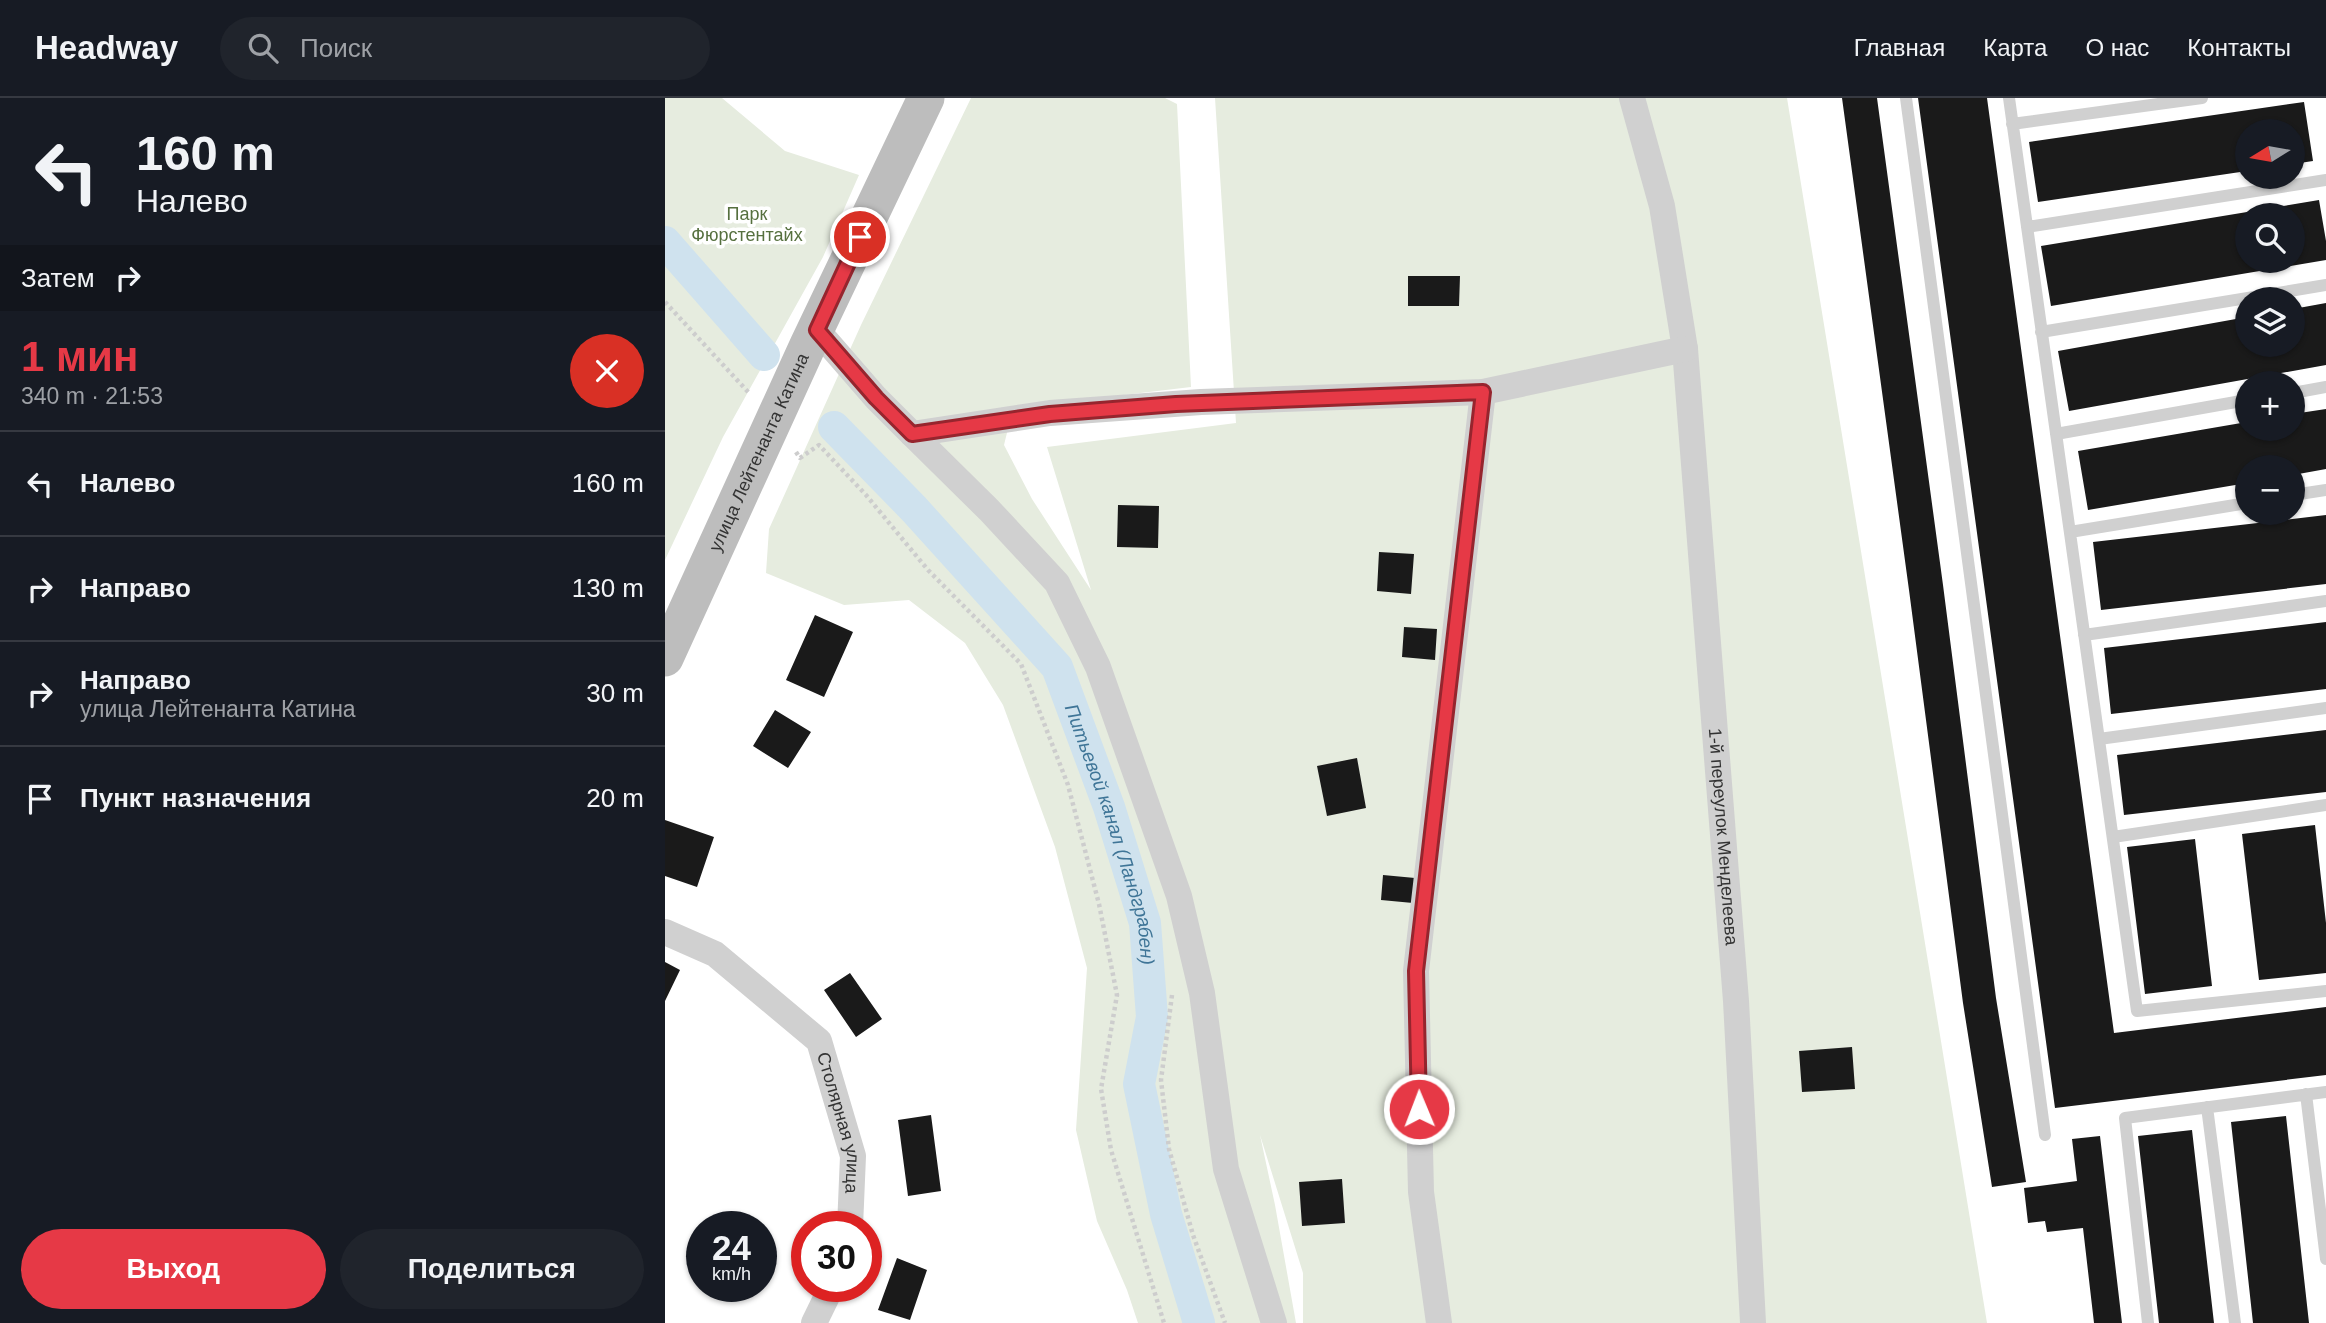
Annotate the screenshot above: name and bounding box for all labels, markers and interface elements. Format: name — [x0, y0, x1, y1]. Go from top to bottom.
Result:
search box — [220, 17, 710, 80]
text: Headway — [35, 29, 178, 66]
icon: search — [244, 29, 282, 67]
text: Поиск — [300, 33, 372, 63]
text: Главная — [1854, 34, 1945, 61]
text: Карта — [1983, 34, 2047, 61]
text: О нас — [2085, 34, 2149, 61]
text: Контакты — [2187, 34, 2291, 61]
north arrow — [2235, 119, 2305, 189]
map controls — [2235, 119, 2305, 525]
icon: left — [21, 126, 112, 217]
text: 160 m — [136, 126, 275, 180]
text: Налево — [136, 183, 248, 219]
button: search — [2235, 203, 2305, 273]
park label: Парк Фюрстентайх — [691, 204, 803, 245]
pin — [830, 207, 890, 267]
icon: arrive — [841, 218, 879, 256]
icon: right — [109, 259, 147, 297]
text: Затем — [21, 263, 95, 293]
button: layers — [2235, 287, 2305, 357]
text: 1 мин — [21, 333, 138, 380]
button: close — [570, 334, 644, 408]
street label: улица Лейтенанта Катина — [705, 349, 813, 555]
button: + — [2235, 371, 2305, 441]
text: 340 m · 21:53 — [21, 383, 163, 409]
button: − — [2235, 455, 2305, 525]
icon: left — [21, 465, 59, 503]
text: Налево — [80, 468, 175, 498]
text: 160 m — [572, 468, 644, 498]
icon: right — [21, 570, 59, 608]
text: Направо — [80, 573, 191, 603]
text: 130 m — [572, 573, 644, 603]
text: Направо — [80, 665, 191, 695]
icon: right — [21, 675, 59, 713]
text: 30 m — [586, 678, 644, 708]
text: улица Лейтенанта Катина — [80, 696, 356, 722]
water label: Питьевой канал (Ландграбен) — [1061, 701, 1159, 966]
street label: 1-й переулок Менделеева — [1705, 727, 1742, 947]
icon: arrive — [21, 780, 59, 818]
text: Пункт назначения — [80, 783, 311, 813]
text: 20 m — [586, 783, 644, 813]
street label: Столярная улица — [813, 1050, 863, 1195]
position arrow — [1382, 1072, 1456, 1146]
speed limit sign: 30 — [791, 1211, 882, 1302]
text: 24 — [712, 1228, 751, 1267]
button: Выход — [21, 1229, 326, 1309]
button: Поделиться — [340, 1229, 644, 1309]
text: km/h — [712, 1264, 751, 1284]

